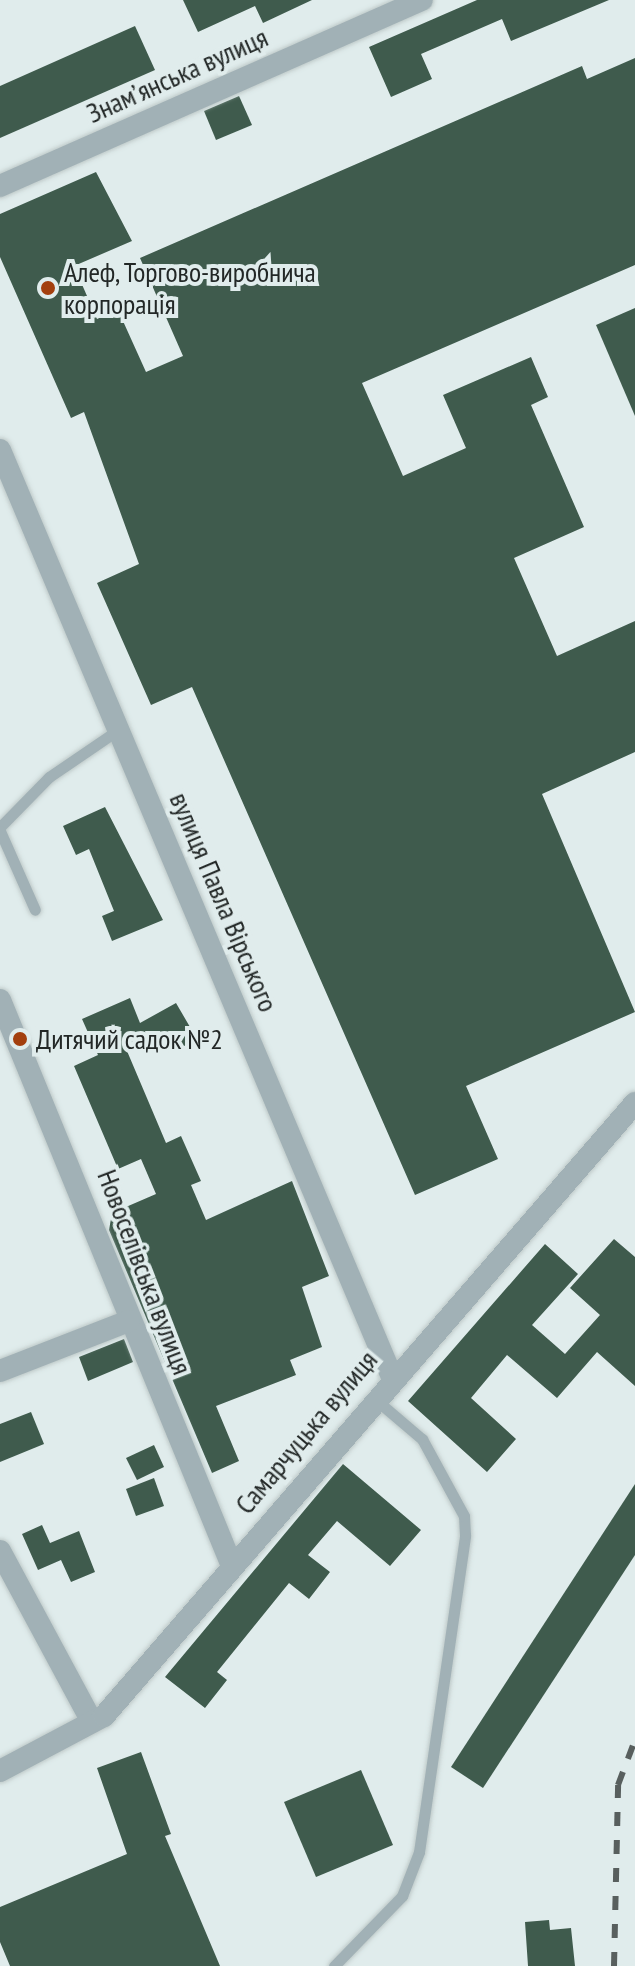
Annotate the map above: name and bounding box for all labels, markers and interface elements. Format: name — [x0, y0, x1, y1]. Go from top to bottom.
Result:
street label: Знамʼянська вулиця — [81, 20, 273, 130]
place label: Алеф, Торгово-виробнича корпорація — [64, 255, 318, 321]
marker: Алеф, Торгово-виробнича корпорація — [39, 279, 57, 297]
street label: вулиця Павла Вірського — [163, 787, 285, 1017]
place label: Дитячий садок №2 — [36, 1022, 223, 1056]
marker: Дитячий садок №2 — [11, 1030, 29, 1048]
street label: Новоселівська вулиця — [90, 1165, 200, 1379]
street label: Самарчуцька вулиця — [228, 1343, 384, 1521]

